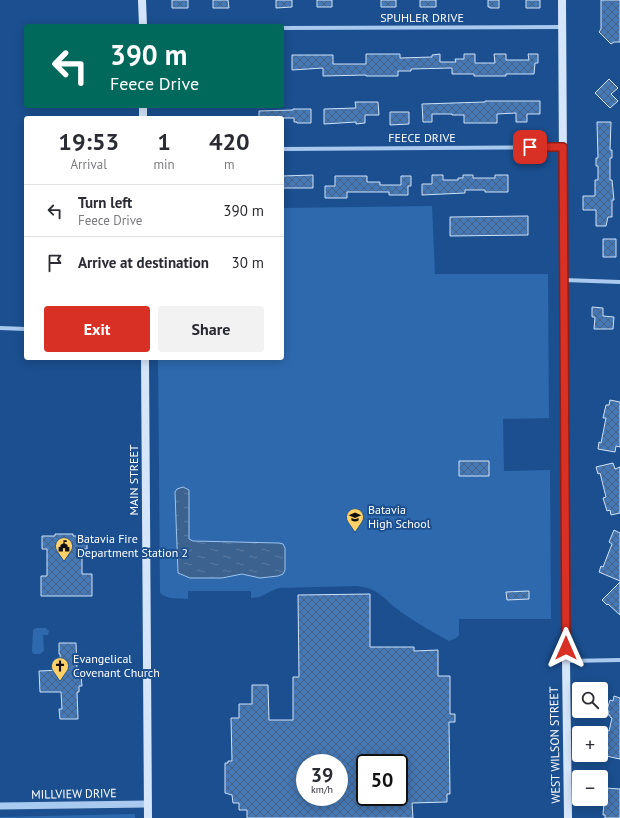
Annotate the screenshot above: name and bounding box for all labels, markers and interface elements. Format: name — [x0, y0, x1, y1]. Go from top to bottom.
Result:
street label: SPUHLER DRIVE — [380, 10, 464, 25]
text: 390 m — [110, 36, 187, 73]
icon: left — [44, 40, 96, 92]
text: Feece Drive — [110, 72, 199, 95]
text: 19:53 — [58, 126, 119, 157]
text: 1 — [157, 126, 171, 157]
text: 420 — [209, 126, 250, 157]
street label: FEECE DRIVE — [388, 130, 456, 145]
pin — [513, 130, 547, 164]
icon: arrive — [519, 136, 541, 158]
text: Arrival — [71, 156, 107, 173]
text: min — [153, 156, 175, 173]
text: m — [224, 156, 235, 173]
text: Turn left — [78, 193, 132, 212]
icon: left — [44, 200, 66, 222]
text: 390 m — [223, 201, 264, 220]
text: Feece Drive — [78, 212, 142, 229]
icon: arrive — [44, 252, 66, 274]
text: Arrive at destination — [78, 253, 209, 272]
text: 30 m — [231, 253, 264, 272]
button: Exit — [44, 306, 150, 352]
button: Share — [158, 306, 264, 352]
street label: MAIN STREET — [126, 444, 141, 515]
place label: Batavia High School — [368, 502, 431, 531]
school or university icon: Batavia High School — [345, 507, 365, 532]
place label: Batavia Fire Department Station 2 — [77, 531, 188, 560]
public building icon: Batavia Fire Department Station 2 — [54, 536, 74, 561]
position arrow — [545, 627, 587, 669]
place label: Evangelical Covenant Church — [73, 651, 160, 680]
church icon: Evangelical Covenant Church — [50, 656, 70, 681]
map controls — [572, 682, 608, 806]
button: search — [572, 682, 608, 718]
street label: WEST WILSON STREET — [546, 686, 563, 804]
button: + — [572, 726, 608, 762]
speed limit sign: 50 — [356, 754, 408, 806]
text: 39 — [311, 762, 333, 788]
button: − — [572, 770, 608, 806]
text: km/h — [311, 783, 333, 796]
street label: MILLVIEW DRIVE — [31, 785, 117, 802]

